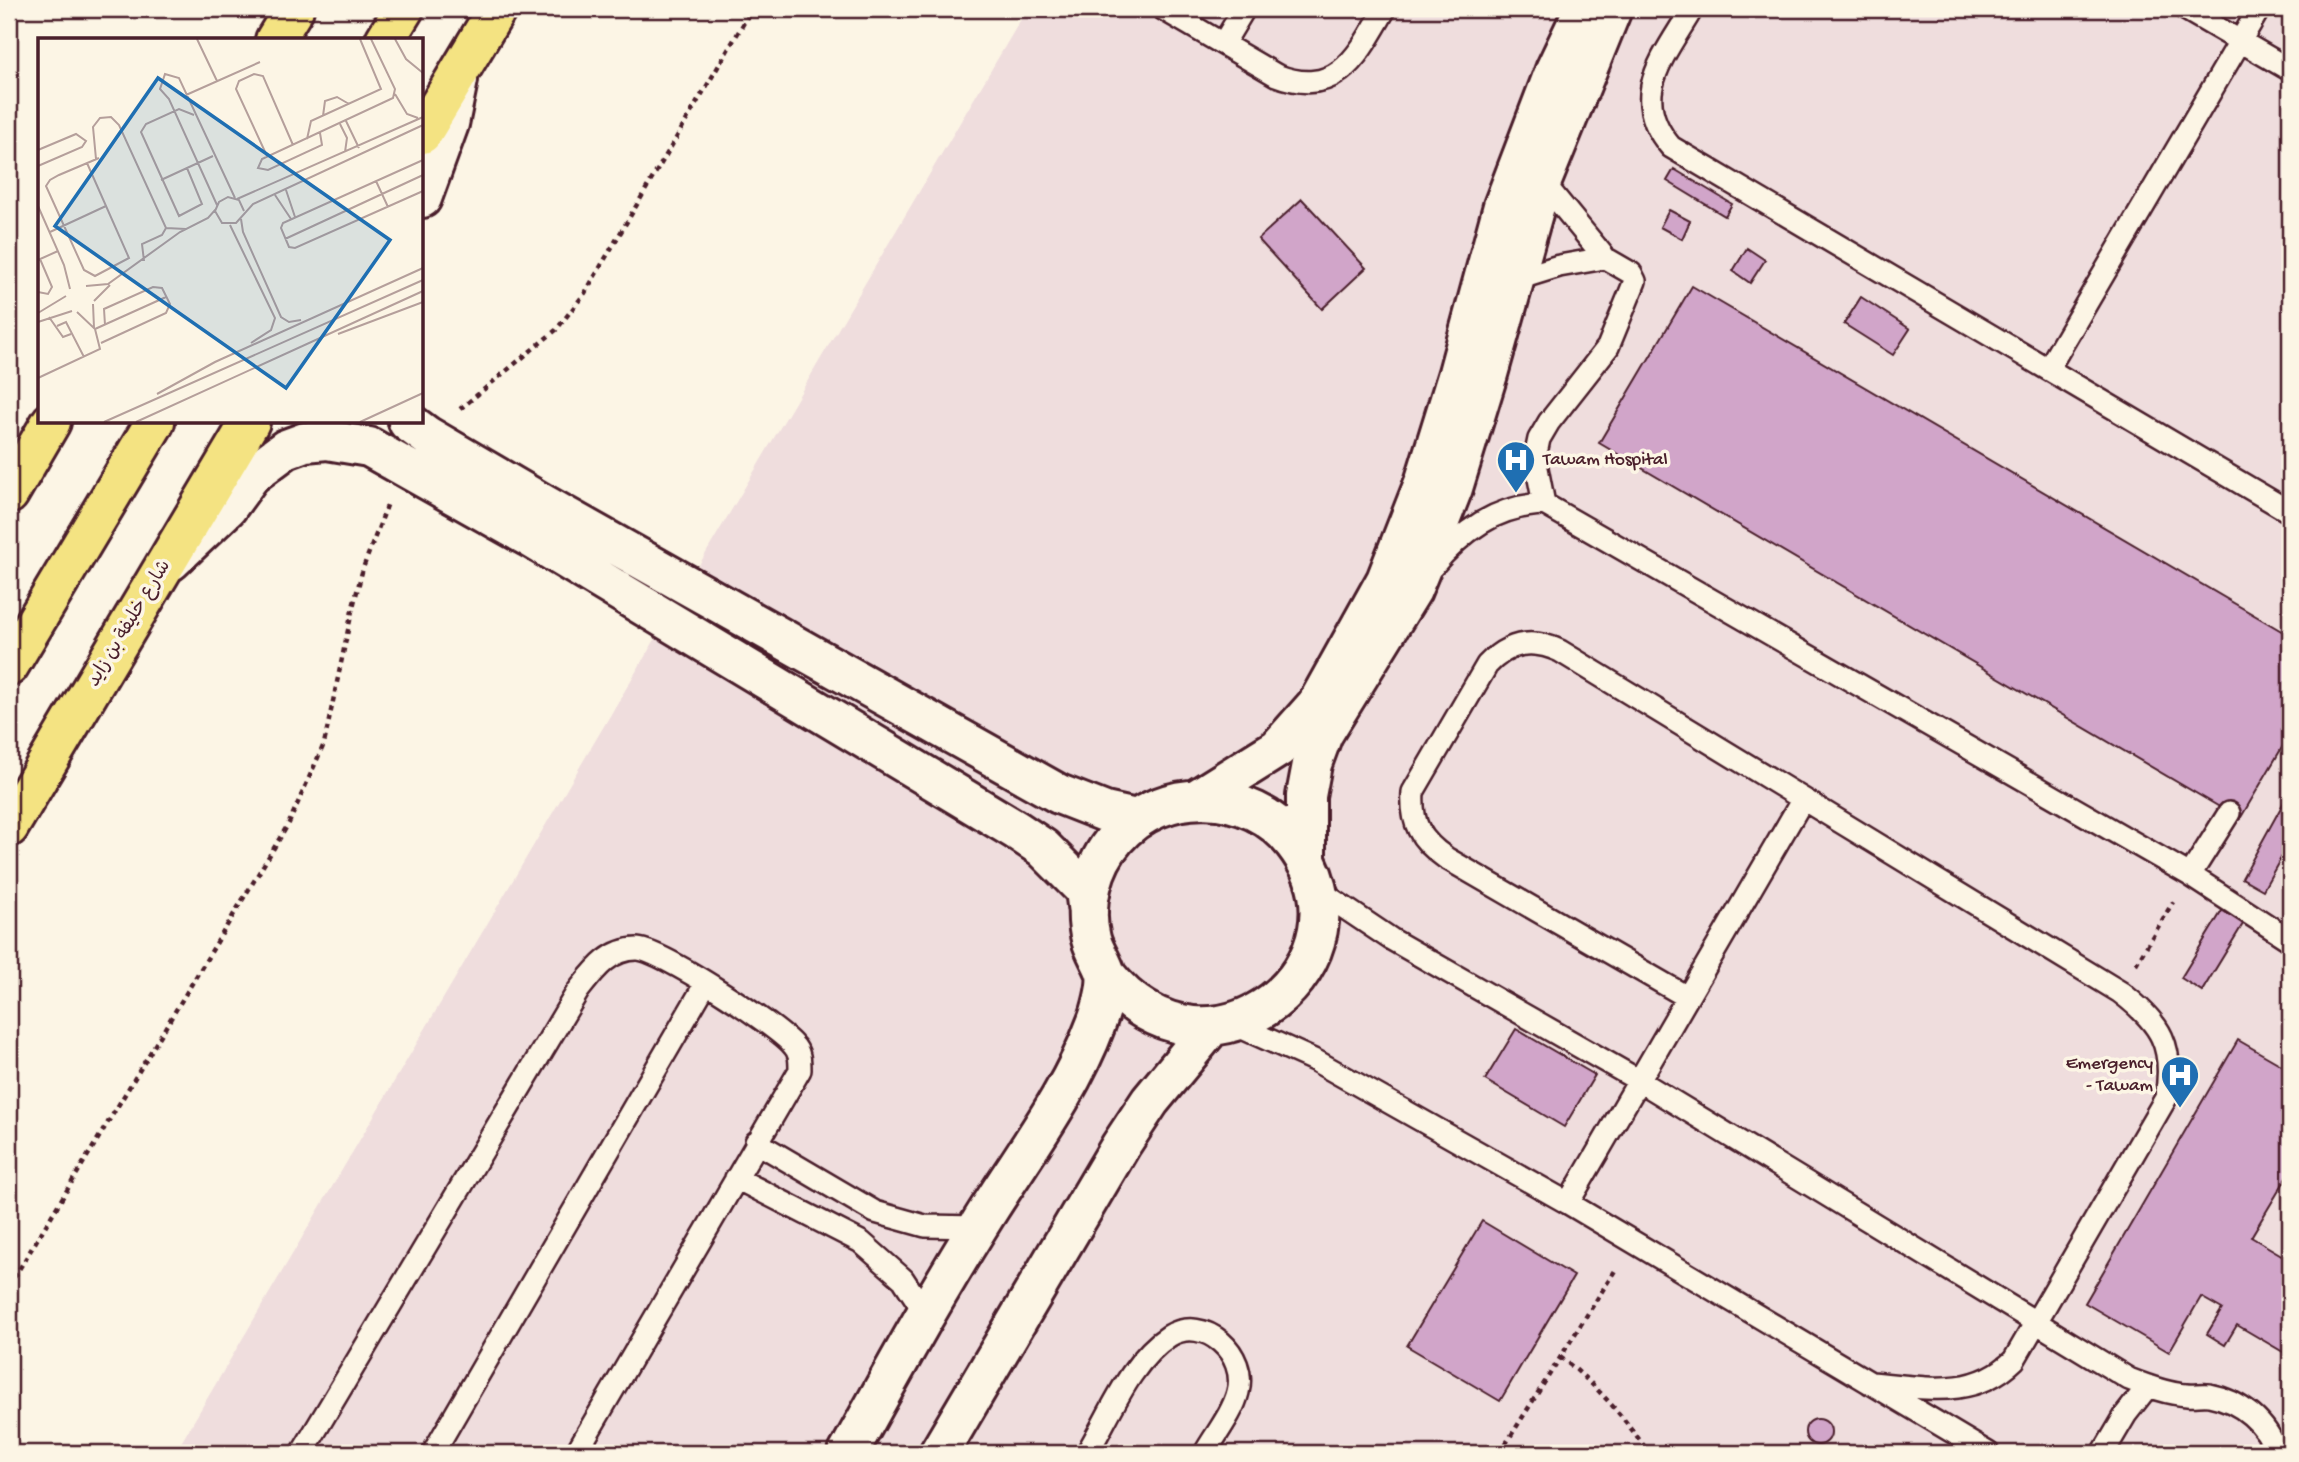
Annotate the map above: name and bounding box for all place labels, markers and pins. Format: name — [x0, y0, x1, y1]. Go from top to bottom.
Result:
hospital icon: Tawam Hospital — [1495, 439, 1537, 494]
place label: Tawam Hospital — [1542, 449, 1668, 472]
place label: Emergency - Tawam — [2066, 1053, 2154, 1098]
hospital icon: Emergency - Tawam — [2159, 1054, 2201, 1109]

